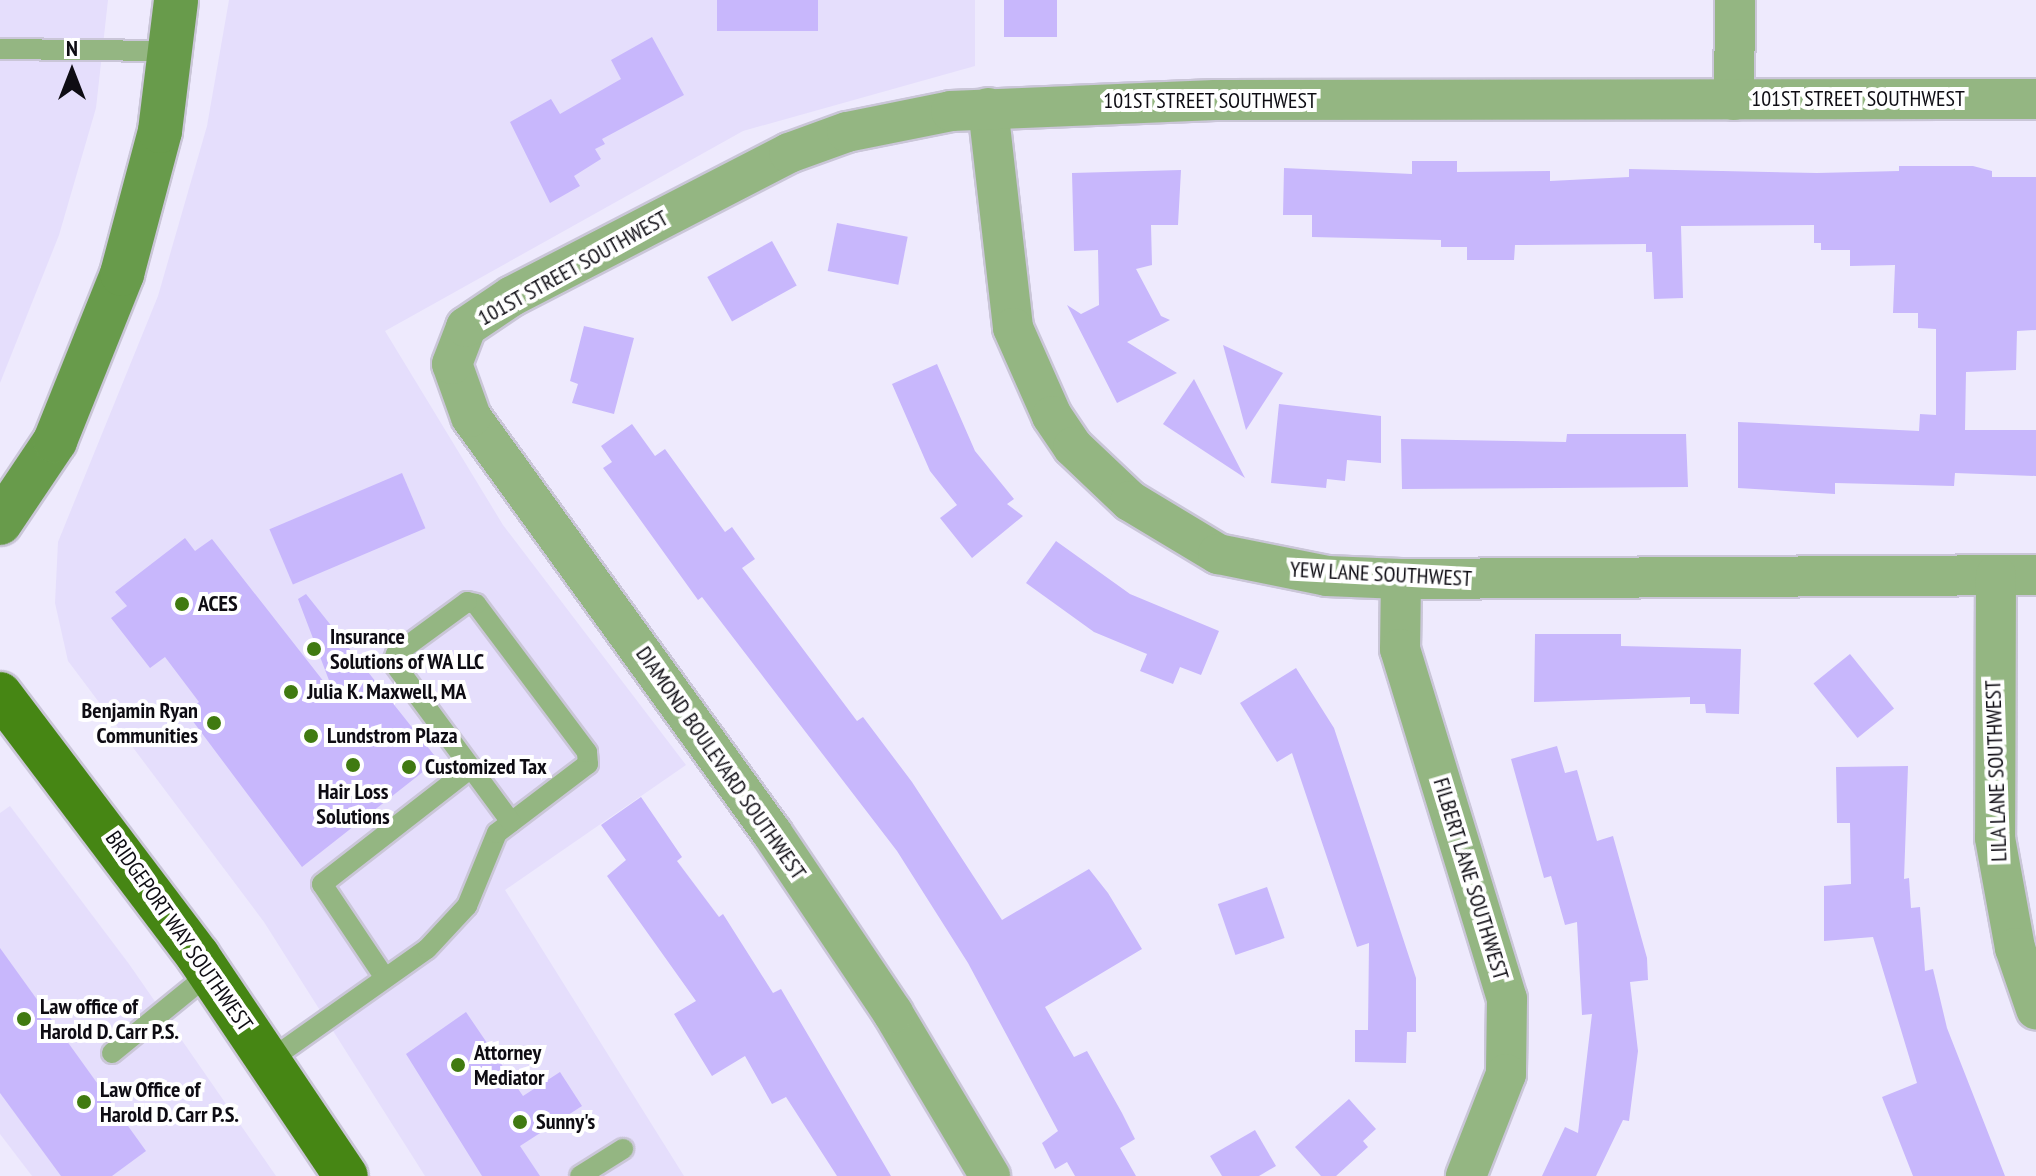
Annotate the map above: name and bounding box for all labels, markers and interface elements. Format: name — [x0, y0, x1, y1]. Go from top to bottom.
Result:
north arrow — [32, 32, 112, 112]
text: N — [66, 34, 78, 62]
street label: 101ST STREET SOUTHWEST — [1751, 86, 1965, 112]
street label: 101ST STREET SOUTHWEST — [1103, 88, 1317, 114]
street label: 101ST STREET SOUTHWEST — [473, 204, 673, 332]
street label: YEW LANE SOUTHWEST — [1289, 556, 1473, 592]
place label: ACES — [198, 591, 238, 617]
marker: ACES — [173, 595, 191, 613]
place label: Insurance Solutions of WA LLC — [330, 623, 485, 674]
marker: Insurance Solutions of WA LLC — [305, 640, 323, 658]
street label: DIAMOND BOULEVARD SOUTHWEST — [630, 641, 812, 885]
place label: Julia K. Maxwell, MA — [307, 679, 469, 705]
street label: LILA LANE SOUTHWEST — [1980, 679, 2012, 863]
marker: Julia K. Maxwell, MA — [282, 683, 300, 701]
place label: Benjamin Ryan Communities — [81, 697, 198, 748]
marker: Benjamin Ryan Communities — [205, 714, 223, 732]
place label: Lundstrom Plaza — [327, 723, 458, 749]
marker: Lundstrom Plaza — [302, 727, 320, 745]
place label: Customized Tax — [425, 754, 547, 780]
marker: Hair Loss Solutions — [344, 756, 362, 774]
marker: Customized Tax — [400, 758, 418, 776]
street label: FILBERT LANE SOUTHWEST — [1428, 774, 1514, 984]
place label: Hair Loss Solutions — [316, 778, 390, 830]
street label: BRIDGEPORT WAY SOUTHWEST — [99, 825, 259, 1037]
place label: Law office of Harold D. Carr P.S. — [40, 993, 181, 1044]
marker: Law office of Harold D. Carr P.S. — [15, 1010, 33, 1028]
place label: Attorney Mediator — [474, 1039, 544, 1090]
marker: Attorney Mediator — [449, 1056, 467, 1074]
place label: Law Office of Harold D. Carr P.S. — [100, 1076, 241, 1128]
marker: Law Office of Harold D. Carr P.S. — [75, 1093, 93, 1111]
place label: Sunny's — [536, 1109, 595, 1135]
marker: Sunny's — [511, 1113, 529, 1131]

